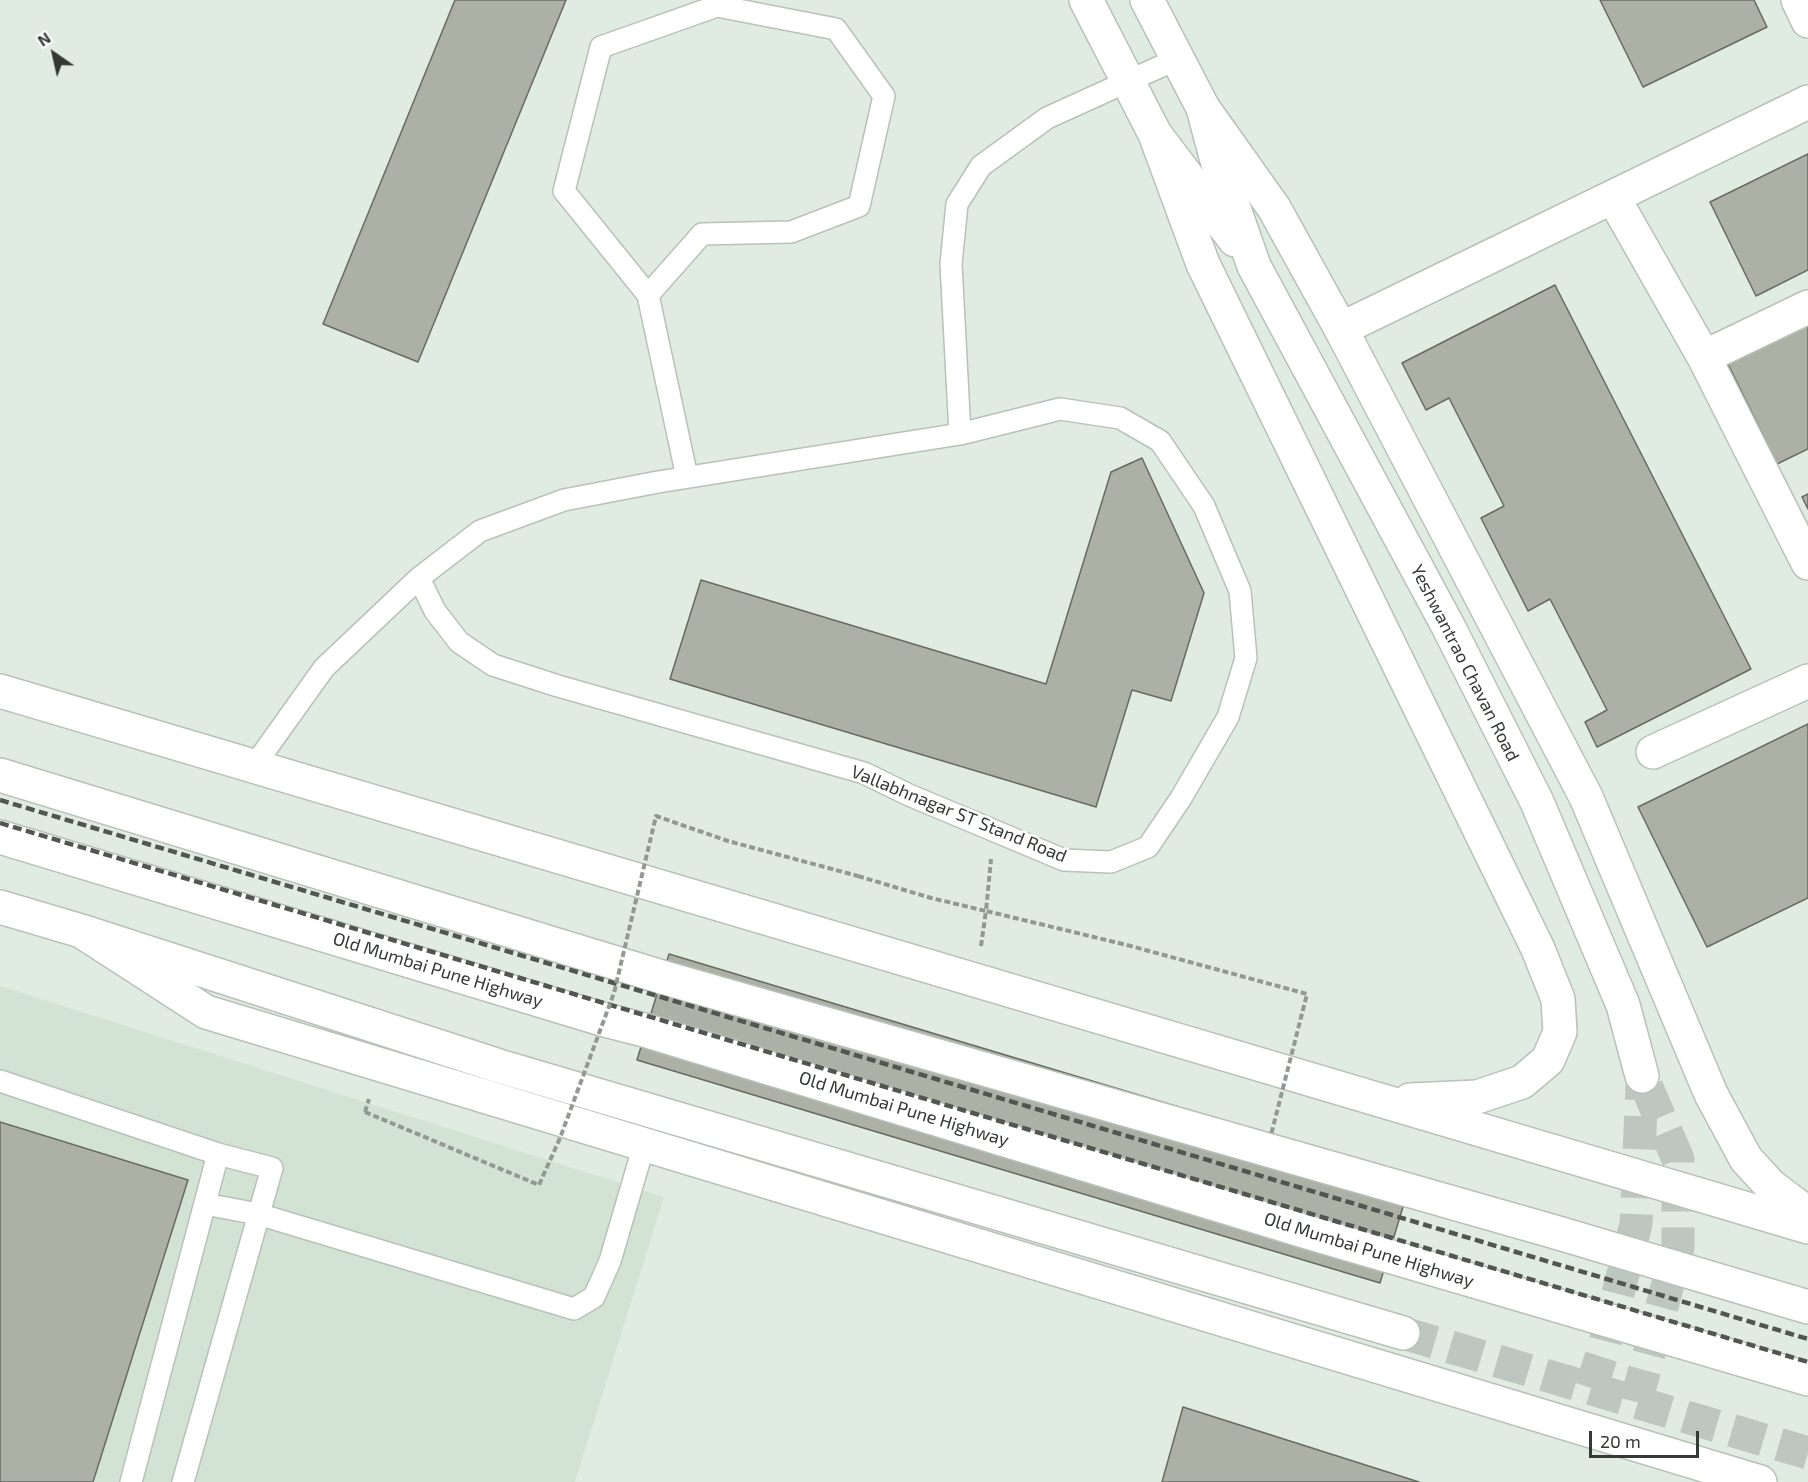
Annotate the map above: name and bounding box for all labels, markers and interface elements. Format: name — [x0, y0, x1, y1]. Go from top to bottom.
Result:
north arrow — [24, 24, 84, 84]
text: N — [34, 28, 54, 50]
street label: Yeshwantrao Chavan Road — [1406, 561, 1524, 765]
street label: Vallabhnagar ST Stand Road — [848, 761, 1070, 867]
street label: Old Mumbai Pune Highway — [330, 928, 546, 1012]
street label: Old Mumbai Pune Highway — [796, 1067, 1012, 1151]
street label: Old Mumbai Pune Highway — [1261, 1208, 1477, 1292]
scale bar — [1592, 1419, 1702, 1457]
text: 20 m — [1600, 1430, 1641, 1452]

